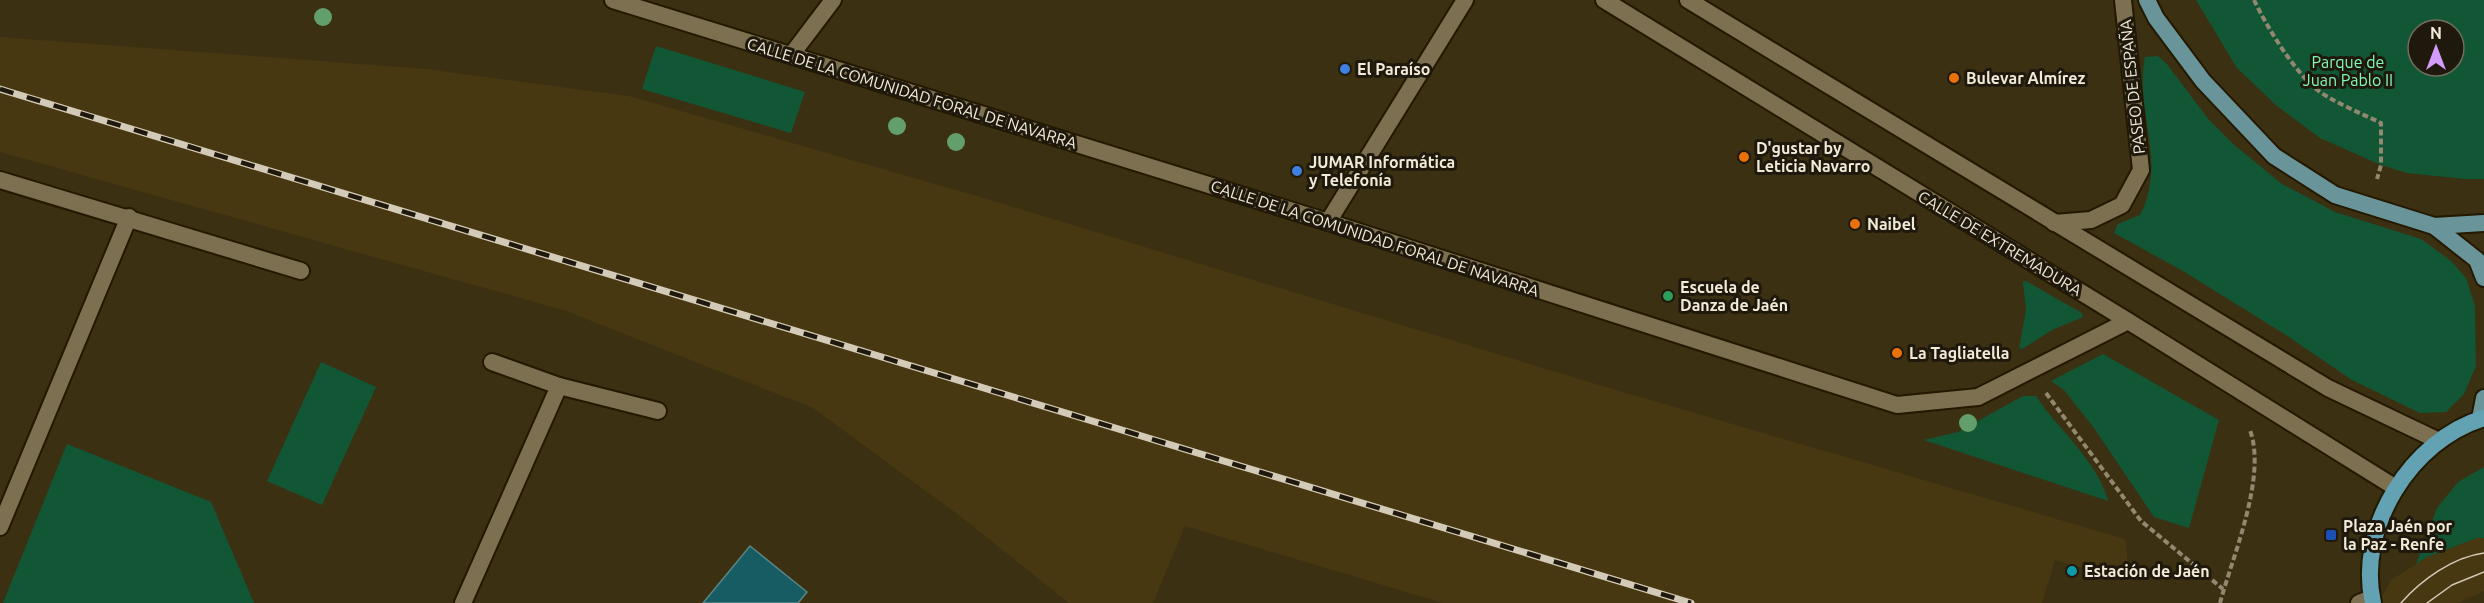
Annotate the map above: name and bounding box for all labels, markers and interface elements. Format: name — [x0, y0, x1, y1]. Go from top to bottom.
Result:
street label: PASEO DE ESPAÑA — [2115, 18, 2148, 155]
north arrow — [2406, 18, 2466, 78]
text: N — [2430, 24, 2442, 42]
street label: CALLE DE LA COMUNIDAD FORAL DE NAVARRA — [745, 34, 1080, 152]
park label: Parque de Juan Pablo II — [2303, 53, 2393, 89]
place label: El Paraíso — [1357, 60, 1430, 78]
marker: El Paraíso — [1338, 62, 1352, 76]
place label: Bulevar Almírez — [1966, 69, 2086, 87]
marker: Bulevar Almírez — [1947, 71, 1961, 85]
place label: D'gustar by Leticia Navarro — [1756, 139, 1870, 175]
marker: D'gustar by Leticia Navarro — [1737, 150, 1751, 164]
place label: JUMAR Informática y Telefonía — [1309, 153, 1455, 189]
marker: JUMAR Informática y Telefonía — [1290, 164, 1304, 178]
street label: CALLE DE LA COMUNIDAD FORAL DE NAVARRA — [1209, 176, 1542, 300]
street label: CALLE DE EXTREMADURA — [1915, 187, 2086, 299]
place label: Naibel — [1867, 215, 1916, 233]
marker: Naibel — [1848, 217, 1862, 231]
place label: Escuela de Danza de Jaén — [1680, 278, 1788, 314]
marker: Escuela de Danza de Jaén — [1661, 289, 1675, 303]
place label: La Tagliatella — [1909, 344, 2010, 362]
marker: La Tagliatella — [1890, 346, 1904, 360]
place label: Plaza Jaén por la Paz - Renfe — [2343, 517, 2453, 553]
marker: Plaza Jaén por la Paz - Renfe — [2324, 528, 2338, 542]
place label: Estación de Jaén — [2084, 562, 2210, 580]
marker: Estación de Jaén — [2065, 564, 2079, 578]

